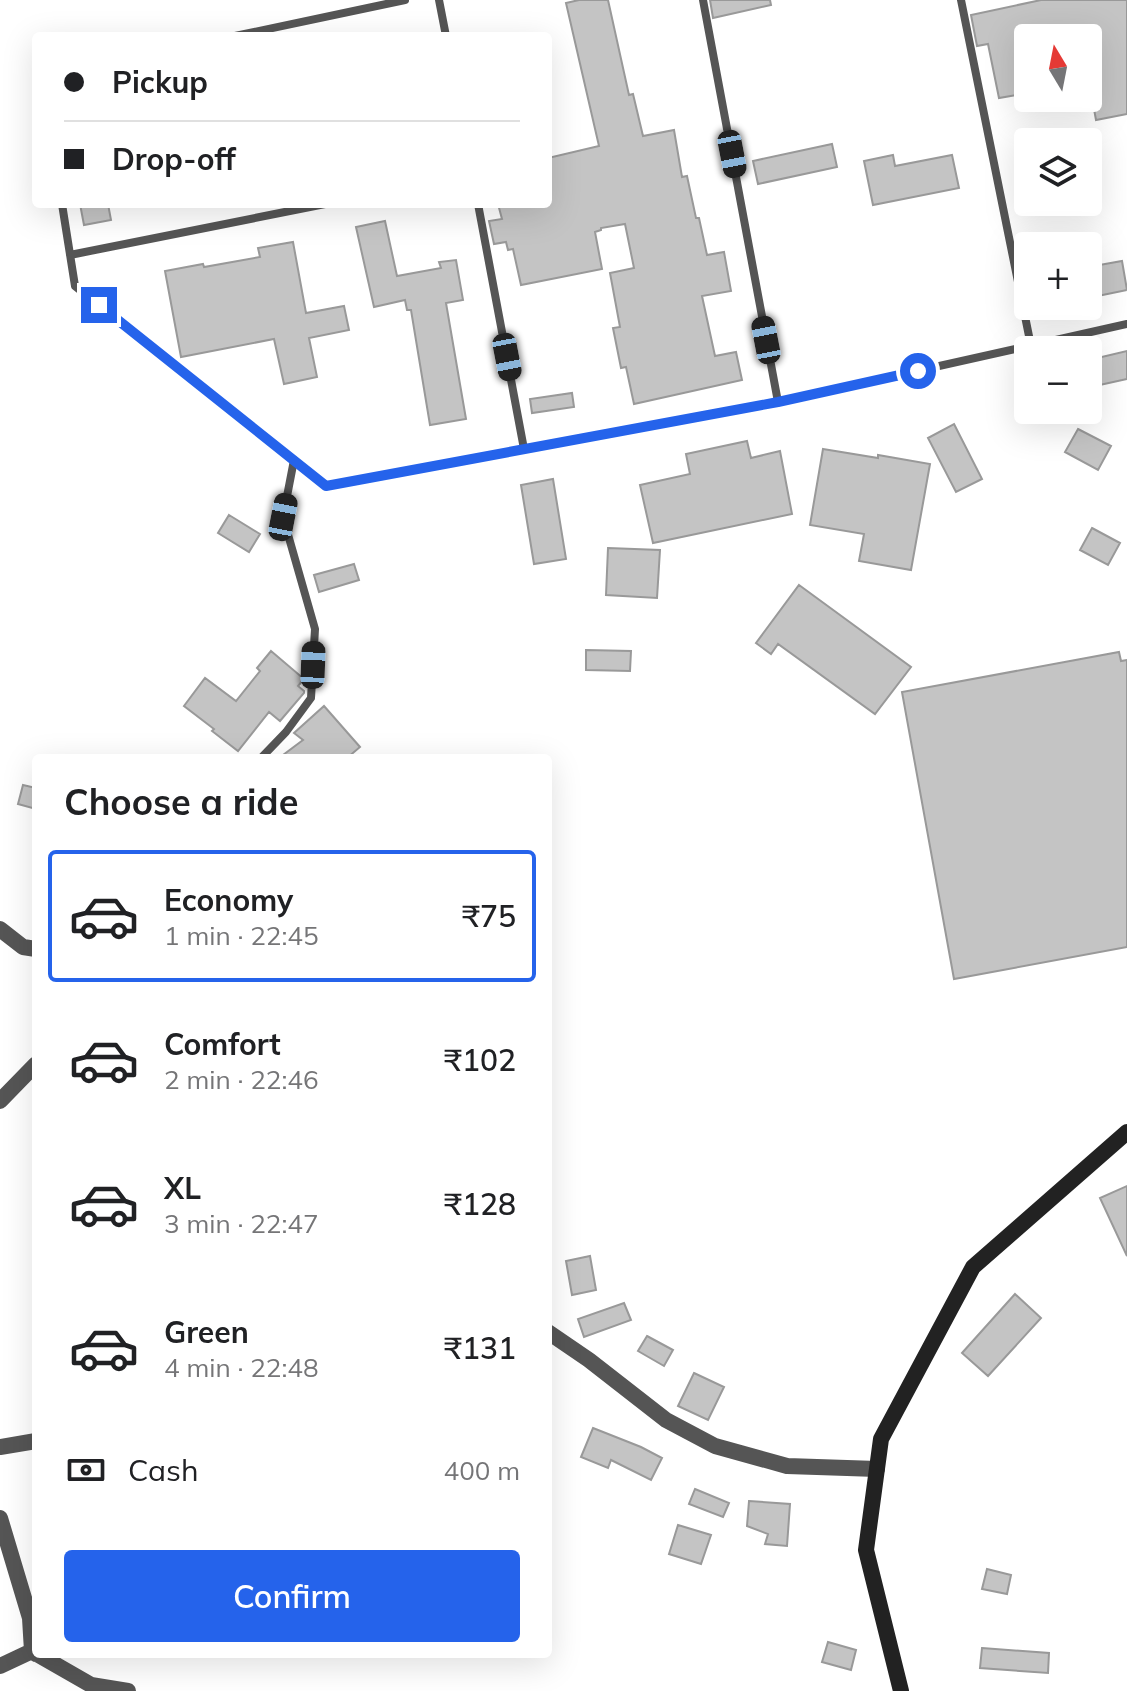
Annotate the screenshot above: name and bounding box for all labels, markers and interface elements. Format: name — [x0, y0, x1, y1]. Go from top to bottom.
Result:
north arrow — [1014, 24, 1102, 112]
map controls — [1014, 24, 1102, 424]
text: Pickup — [112, 63, 208, 101]
car — [716, 128, 748, 180]
button: layers — [1014, 128, 1102, 216]
text: Drop-off — [112, 140, 236, 178]
button: + — [1014, 232, 1102, 320]
route end — [81, 287, 117, 323]
car — [750, 314, 782, 366]
car — [491, 331, 523, 383]
button: − — [1014, 336, 1102, 424]
route start — [900, 353, 936, 389]
car — [267, 491, 299, 543]
car — [300, 641, 326, 689]
text: Choose a ride — [64, 779, 298, 824]
icon: car — [68, 880, 140, 952]
text: Economy — [164, 881, 293, 919]
text: ₹75 — [462, 897, 516, 935]
text: 1 min · 22:45 — [164, 919, 319, 952]
icon: car — [68, 1024, 140, 1096]
text: Comfort — [164, 1025, 281, 1063]
text: ₹102 — [444, 1041, 516, 1079]
text: 2 min · 22:46 — [164, 1063, 319, 1096]
icon: car — [68, 1168, 140, 1240]
text: XL — [164, 1169, 201, 1207]
text: ₹128 — [444, 1185, 516, 1223]
text: 3 min · 22:47 — [164, 1207, 319, 1240]
icon: car — [68, 1312, 140, 1384]
text: Green — [164, 1313, 249, 1351]
text: ₹131 — [444, 1329, 516, 1367]
text: 4 min · 22:48 — [164, 1351, 319, 1384]
icon: cash — [64, 1448, 108, 1492]
text: Cash — [128, 1451, 199, 1489]
text: 400 m — [444, 1454, 520, 1487]
button: Confirm — [64, 1550, 520, 1642]

